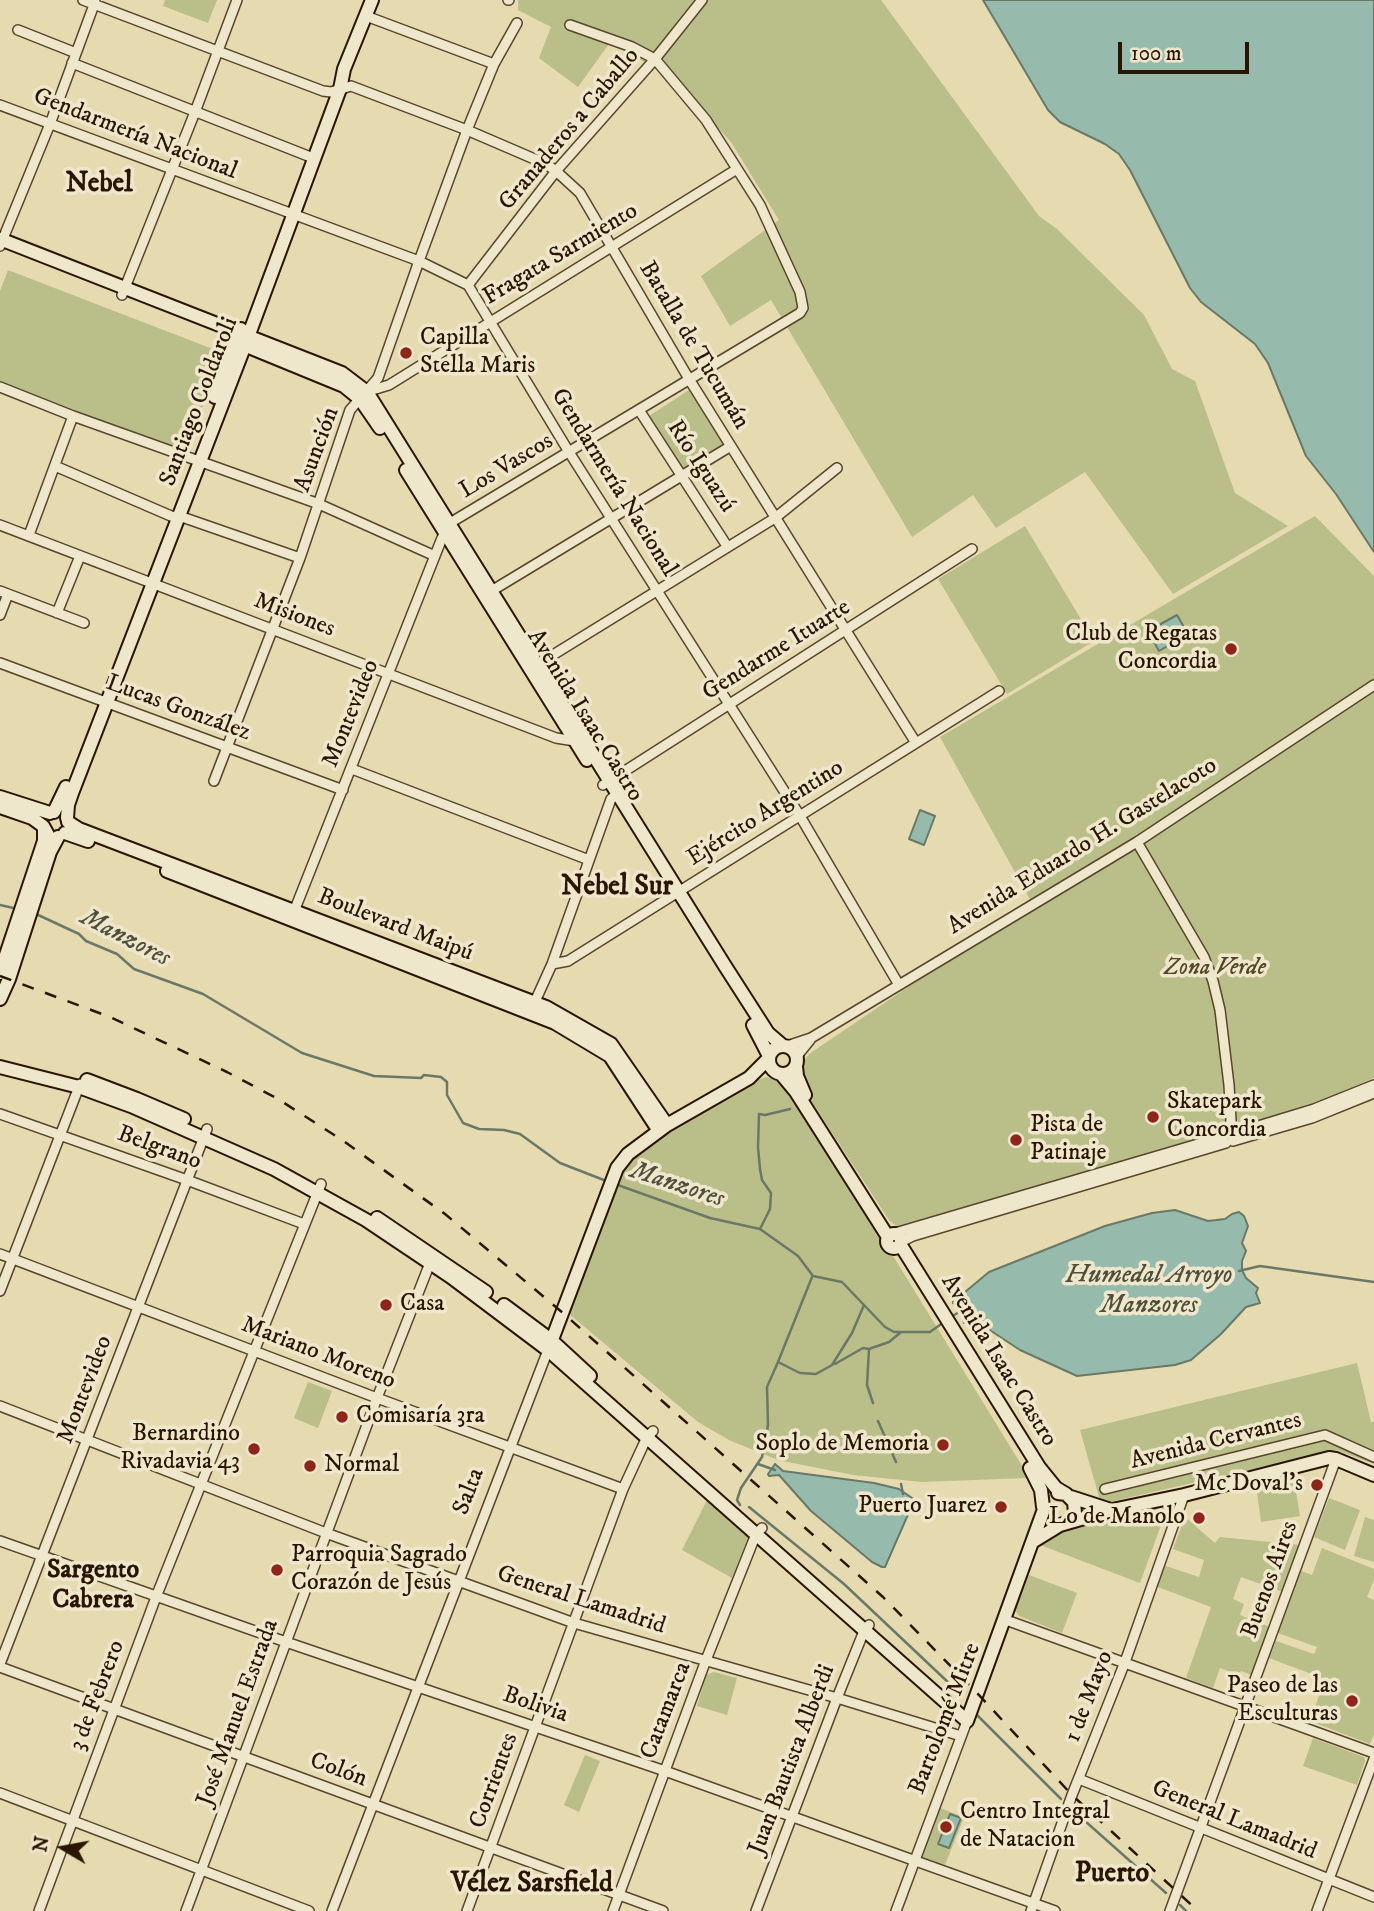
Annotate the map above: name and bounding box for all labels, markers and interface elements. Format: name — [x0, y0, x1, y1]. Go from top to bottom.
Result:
scale bar — [1122, 28, 1253, 72]
text: 100 m — [1131, 41, 1182, 67]
street label: Granaderos a Caballo — [494, 43, 646, 217]
street label: Gendarmería Nacional — [29, 83, 241, 187]
district label: Nebel — [65, 168, 133, 202]
street label: Fragata Sarmiento — [478, 198, 644, 312]
street label: Batalla de Tucumán — [632, 257, 754, 435]
street label: Santiago Coldaroli — [155, 313, 245, 491]
place label: Capilla Stella Maris — [420, 325, 535, 381]
marker: Capilla Stella Maris — [398, 345, 414, 361]
street label: Gendarmería Nacional — [544, 384, 682, 582]
street label: Asunción — [289, 404, 347, 496]
street label: Río Iguazú — [660, 415, 740, 519]
street label: Los Vascos — [455, 428, 559, 506]
street label: Misiones — [249, 587, 339, 645]
street label: Gendarme Ituarte — [698, 594, 856, 708]
place label: Club de Regatas Concordia — [1065, 621, 1217, 677]
street label: Avenida Isaac Castro — [519, 625, 649, 807]
marker: Club de Regatas Concordia — [1223, 641, 1239, 657]
street label: Montevideo — [317, 656, 387, 772]
street label: Lucas González — [102, 670, 254, 748]
street label: Avenida Eduardo H. Gastelacoto — [943, 752, 1223, 942]
street label: Ejército Argentino — [683, 754, 849, 874]
district label: Nebel Sur — [561, 871, 673, 905]
street label: Boulevard Maipú — [313, 883, 477, 969]
water label: Manzores — [75, 903, 175, 975]
park label: Zona Verde — [1164, 955, 1266, 983]
place label: Skatepark Concordia — [1167, 1089, 1266, 1145]
marker: Skatepark Concordia — [1145, 1109, 1161, 1125]
place label: Pista de Patinaje — [1030, 1112, 1106, 1168]
street label: Belgrano — [113, 1121, 205, 1177]
marker: Pista de Patinaje — [1008, 1132, 1024, 1148]
water label: Manzores — [626, 1156, 728, 1216]
water label: Humedal Arroyo Manzores — [1066, 1261, 1232, 1322]
street label: Avenida Isaac Castro — [933, 1270, 1063, 1452]
place label: Casa — [400, 1291, 444, 1319]
marker: Casa — [378, 1297, 394, 1313]
street label: Mariano Moreno — [237, 1311, 399, 1397]
street label: Montevideo — [52, 1332, 120, 1448]
place label: Comisaría 3ra — [356, 1403, 485, 1431]
street label: Avenida Cervantes — [1127, 1407, 1305, 1477]
marker: Comisaría 3ra — [334, 1409, 350, 1425]
place label: Bernardino Rivadavia 43 — [120, 1421, 240, 1477]
place label: Soplo de Memoria — [755, 1431, 929, 1459]
marker: Soplo de Memoria — [935, 1437, 951, 1453]
marker: Bernardino Rivadavia 43 — [246, 1441, 262, 1457]
place label: Normal — [324, 1452, 399, 1480]
marker: Normal — [302, 1458, 318, 1474]
street label: Salta — [448, 1465, 492, 1519]
place label: Mc Doval's — [1195, 1471, 1303, 1499]
marker: Mc Doval's — [1309, 1477, 1325, 1493]
place label: Puerto Juarez — [858, 1493, 987, 1521]
marker: Puerto Juarez — [993, 1499, 1009, 1515]
place label: Lo de Manolo — [1049, 1504, 1185, 1532]
marker: Lo de Manolo — [1191, 1510, 1207, 1526]
street label: Buenos Aires — [1237, 1518, 1305, 1642]
place label: Parroquia Sagrado Corazón de Jesús — [291, 1542, 467, 1598]
district label: Sargento Cabrera — [47, 1556, 139, 1618]
street label: General Lamadrid — [493, 1560, 669, 1642]
marker: Parroquia Sagrado Corazón de Jesús — [269, 1562, 285, 1578]
street label: José Manuel Estrada — [192, 1616, 286, 1810]
street label: 3 de Febrero — [64, 1637, 132, 1755]
street label: Bartolomé Mitre — [904, 1639, 988, 1799]
street label: 1 de Mayo — [1059, 1647, 1121, 1747]
street label: Catamarca — [635, 1658, 699, 1764]
street label: Juan Bautista Alberdi — [744, 1661, 842, 1859]
place label: Paseo de las Esculturas — [1227, 1673, 1338, 1729]
street label: Bolivia — [499, 1681, 571, 1731]
marker: Paseo de las Esculturas — [1344, 1693, 1360, 1709]
street label: Corrientes — [464, 1729, 526, 1833]
street label: Colón — [305, 1747, 371, 1795]
street label: General Lamadrid — [1147, 1775, 1321, 1867]
place label: Centro Integral de Natacion — [960, 1799, 1110, 1855]
north arrow — [28, 1813, 98, 1883]
marker: Centro Integral de Natacion — [938, 1819, 954, 1835]
text: N — [29, 1835, 55, 1854]
district label: Puerto — [1075, 1858, 1149, 1892]
district label: Vélez Sarsfield — [451, 1868, 613, 1902]

